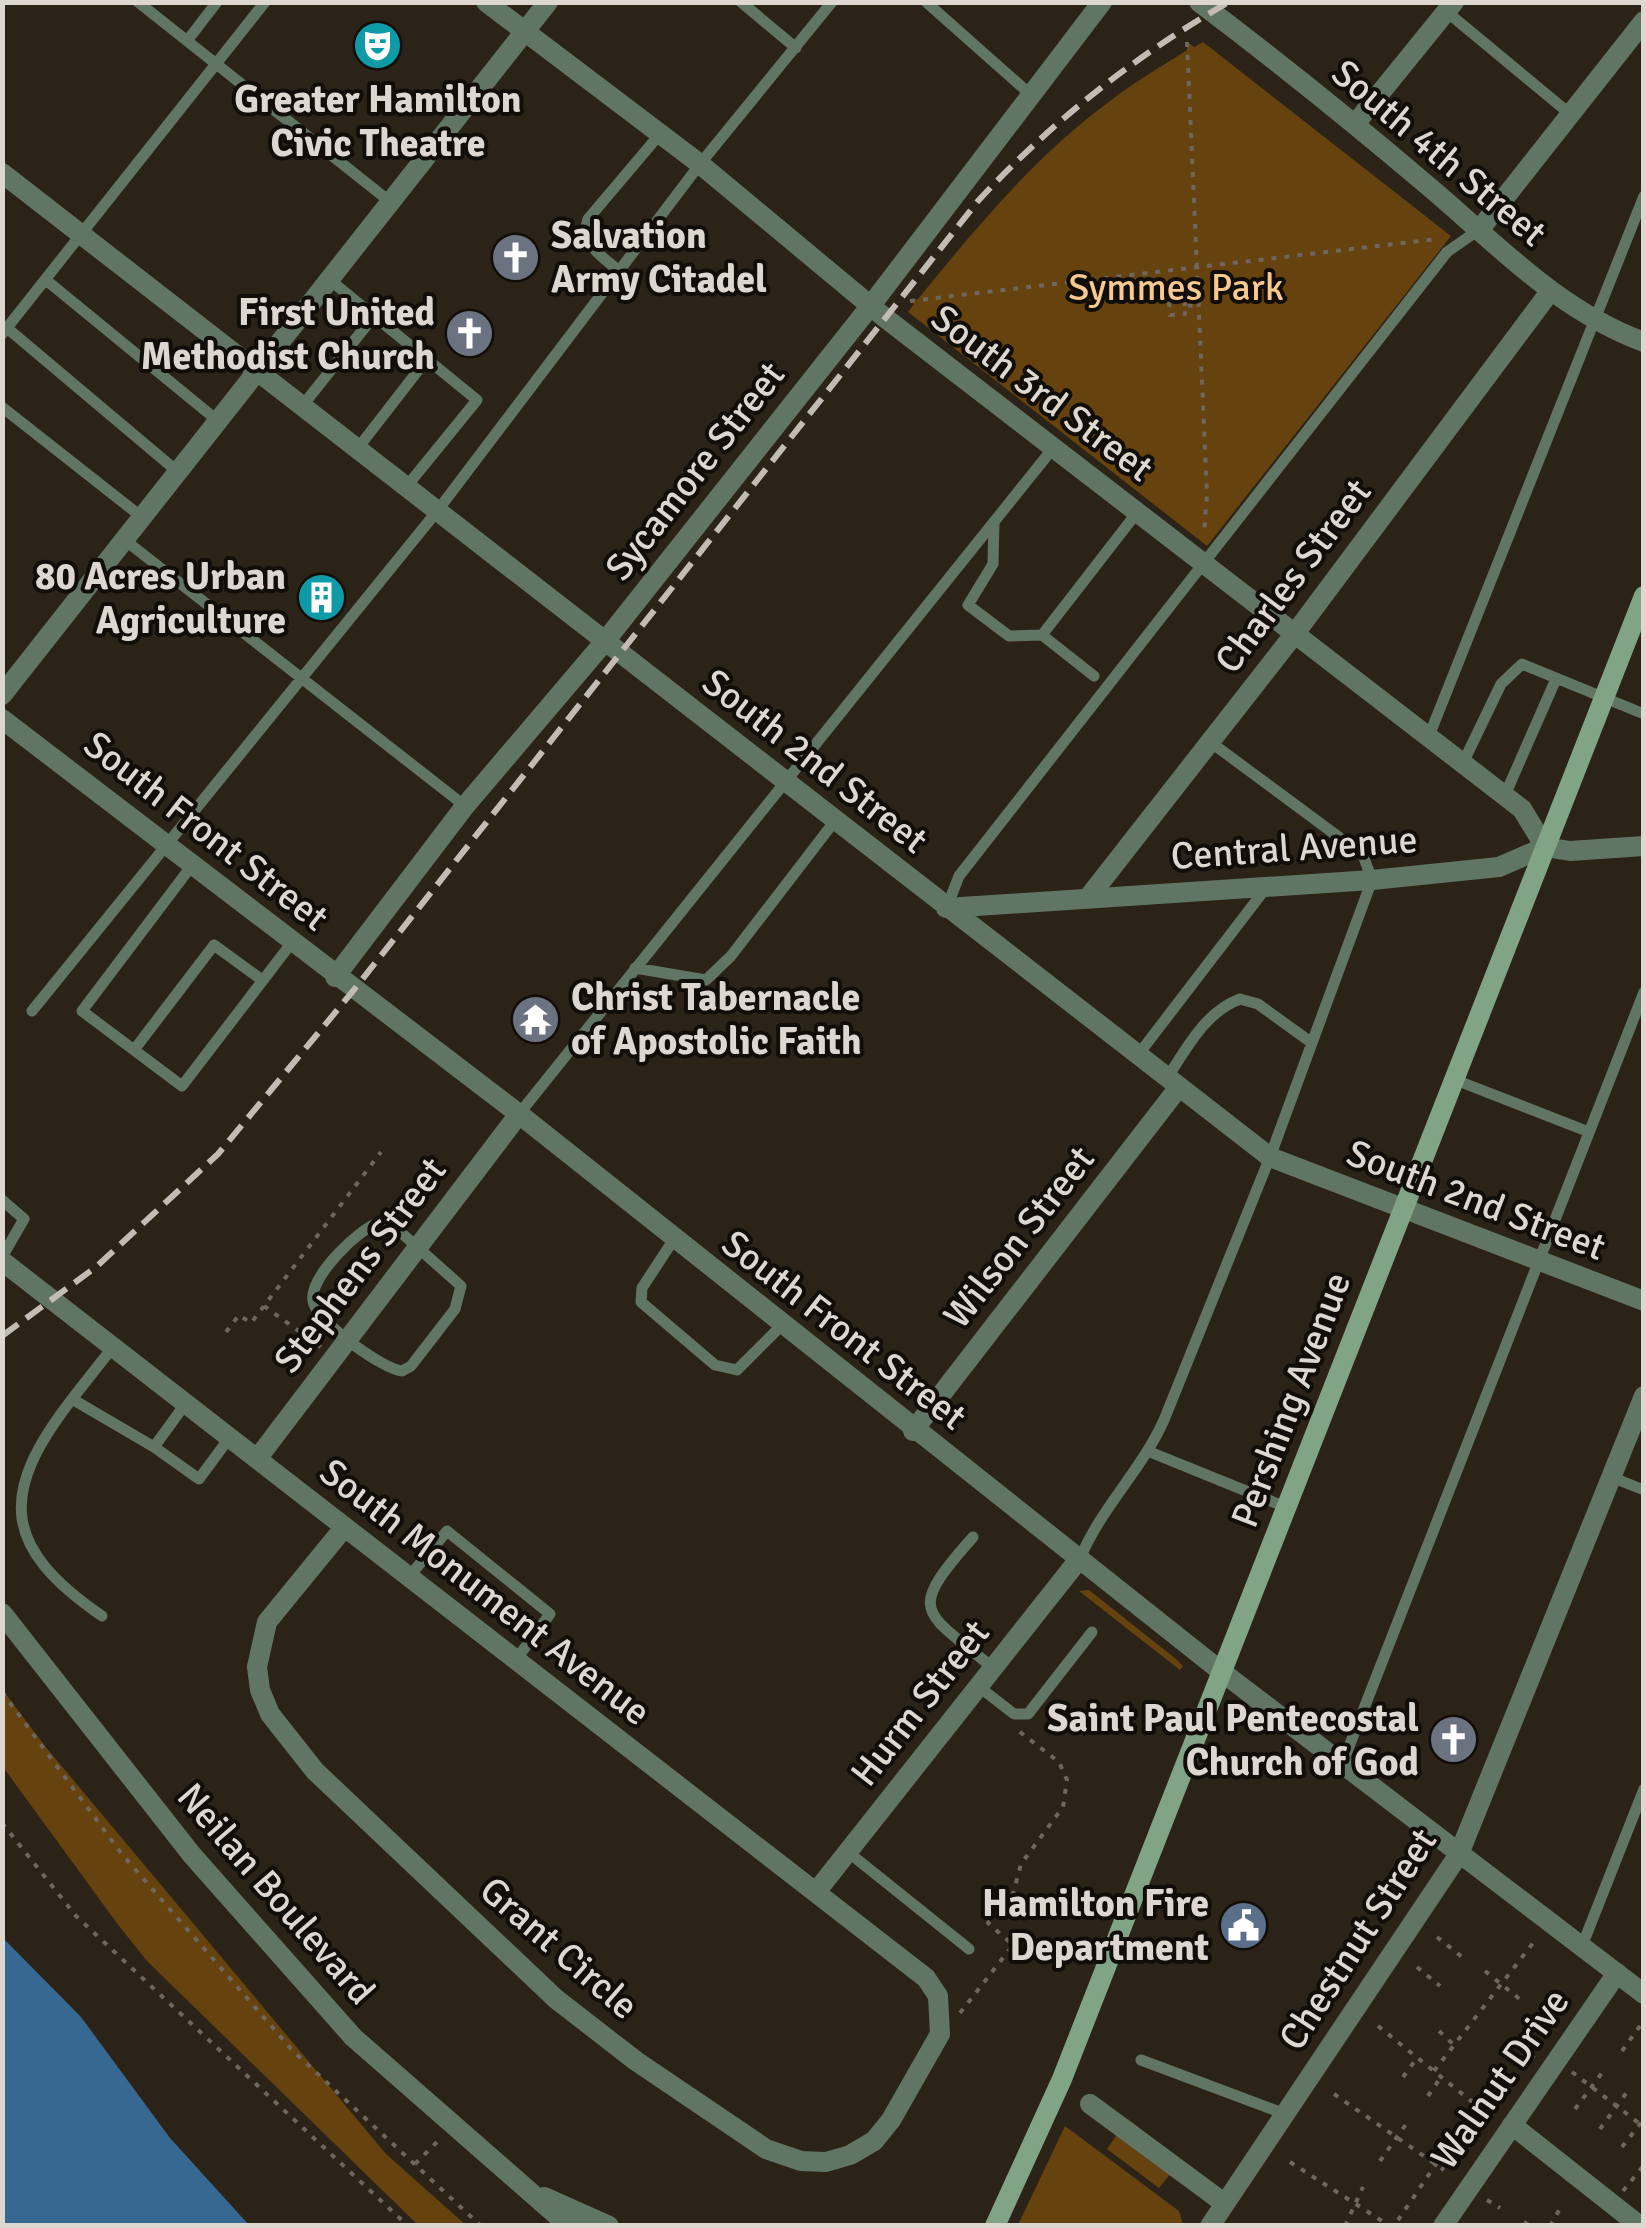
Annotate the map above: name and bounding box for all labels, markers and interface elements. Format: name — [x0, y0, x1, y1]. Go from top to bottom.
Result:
theatre icon: Greater Hamilton Civic Theatre — [352, 19, 404, 71]
street label: South 4th Street — [1322, 50, 1556, 256]
place label: Greater Hamilton Civic Theatre — [234, 76, 522, 167]
place label: Salvation Army Citadel — [551, 212, 767, 303]
church icon: Salvation Army Citadel — [490, 231, 542, 283]
park label: Symmes Park — [1068, 264, 1284, 311]
place label: First United Methodist Church — [141, 289, 435, 380]
street label: South 3rd Street — [922, 294, 1162, 492]
church icon: First United Methodist Church — [444, 308, 496, 360]
street label: Sycamore Street — [595, 352, 795, 590]
street label: Charles Street — [1205, 470, 1381, 682]
place label: 80 Acres Urban Agriculture — [35, 553, 286, 644]
building icon: 80 Acres Urban Agriculture — [295, 572, 347, 624]
street label: South 2nd Street — [693, 659, 937, 863]
street label: South Front Street — [74, 721, 338, 941]
street label: Central Avenue — [1169, 816, 1419, 880]
place label: Christ Tabernacle of Apostolic Faith — [571, 974, 862, 1065]
temple icon: Christ Tabernacle of Apostolic Faith — [510, 993, 562, 1045]
street label: South 2nd Street — [1340, 1129, 1612, 1271]
street label: Wilson Street — [933, 1137, 1105, 1337]
street label: Stephens Street — [264, 1148, 456, 1382]
street label: South Front Street — [712, 1220, 976, 1440]
street label: Pershing Avenue — [1221, 1266, 1361, 1534]
street label: South Monument Avenue — [310, 1448, 660, 1736]
street label: Hurm Street — [841, 1610, 999, 1796]
place label: Saint Paul Pentecostal Church of God — [1047, 1695, 1419, 1786]
church icon: Saint Paul Pentecostal Church of God — [1428, 1714, 1480, 1766]
street label: Neilan Boulevard — [167, 1774, 385, 2014]
street label: Chestnut Street — [1269, 1819, 1447, 2059]
street label: Grant Circle — [470, 1867, 648, 2029]
place label: Hamilton Fire Department — [982, 1880, 1209, 1971]
public building icon: Hamilton Fire Department — [1218, 1899, 1270, 1951]
street label: Walnut Drive — [1421, 1980, 1579, 2178]

